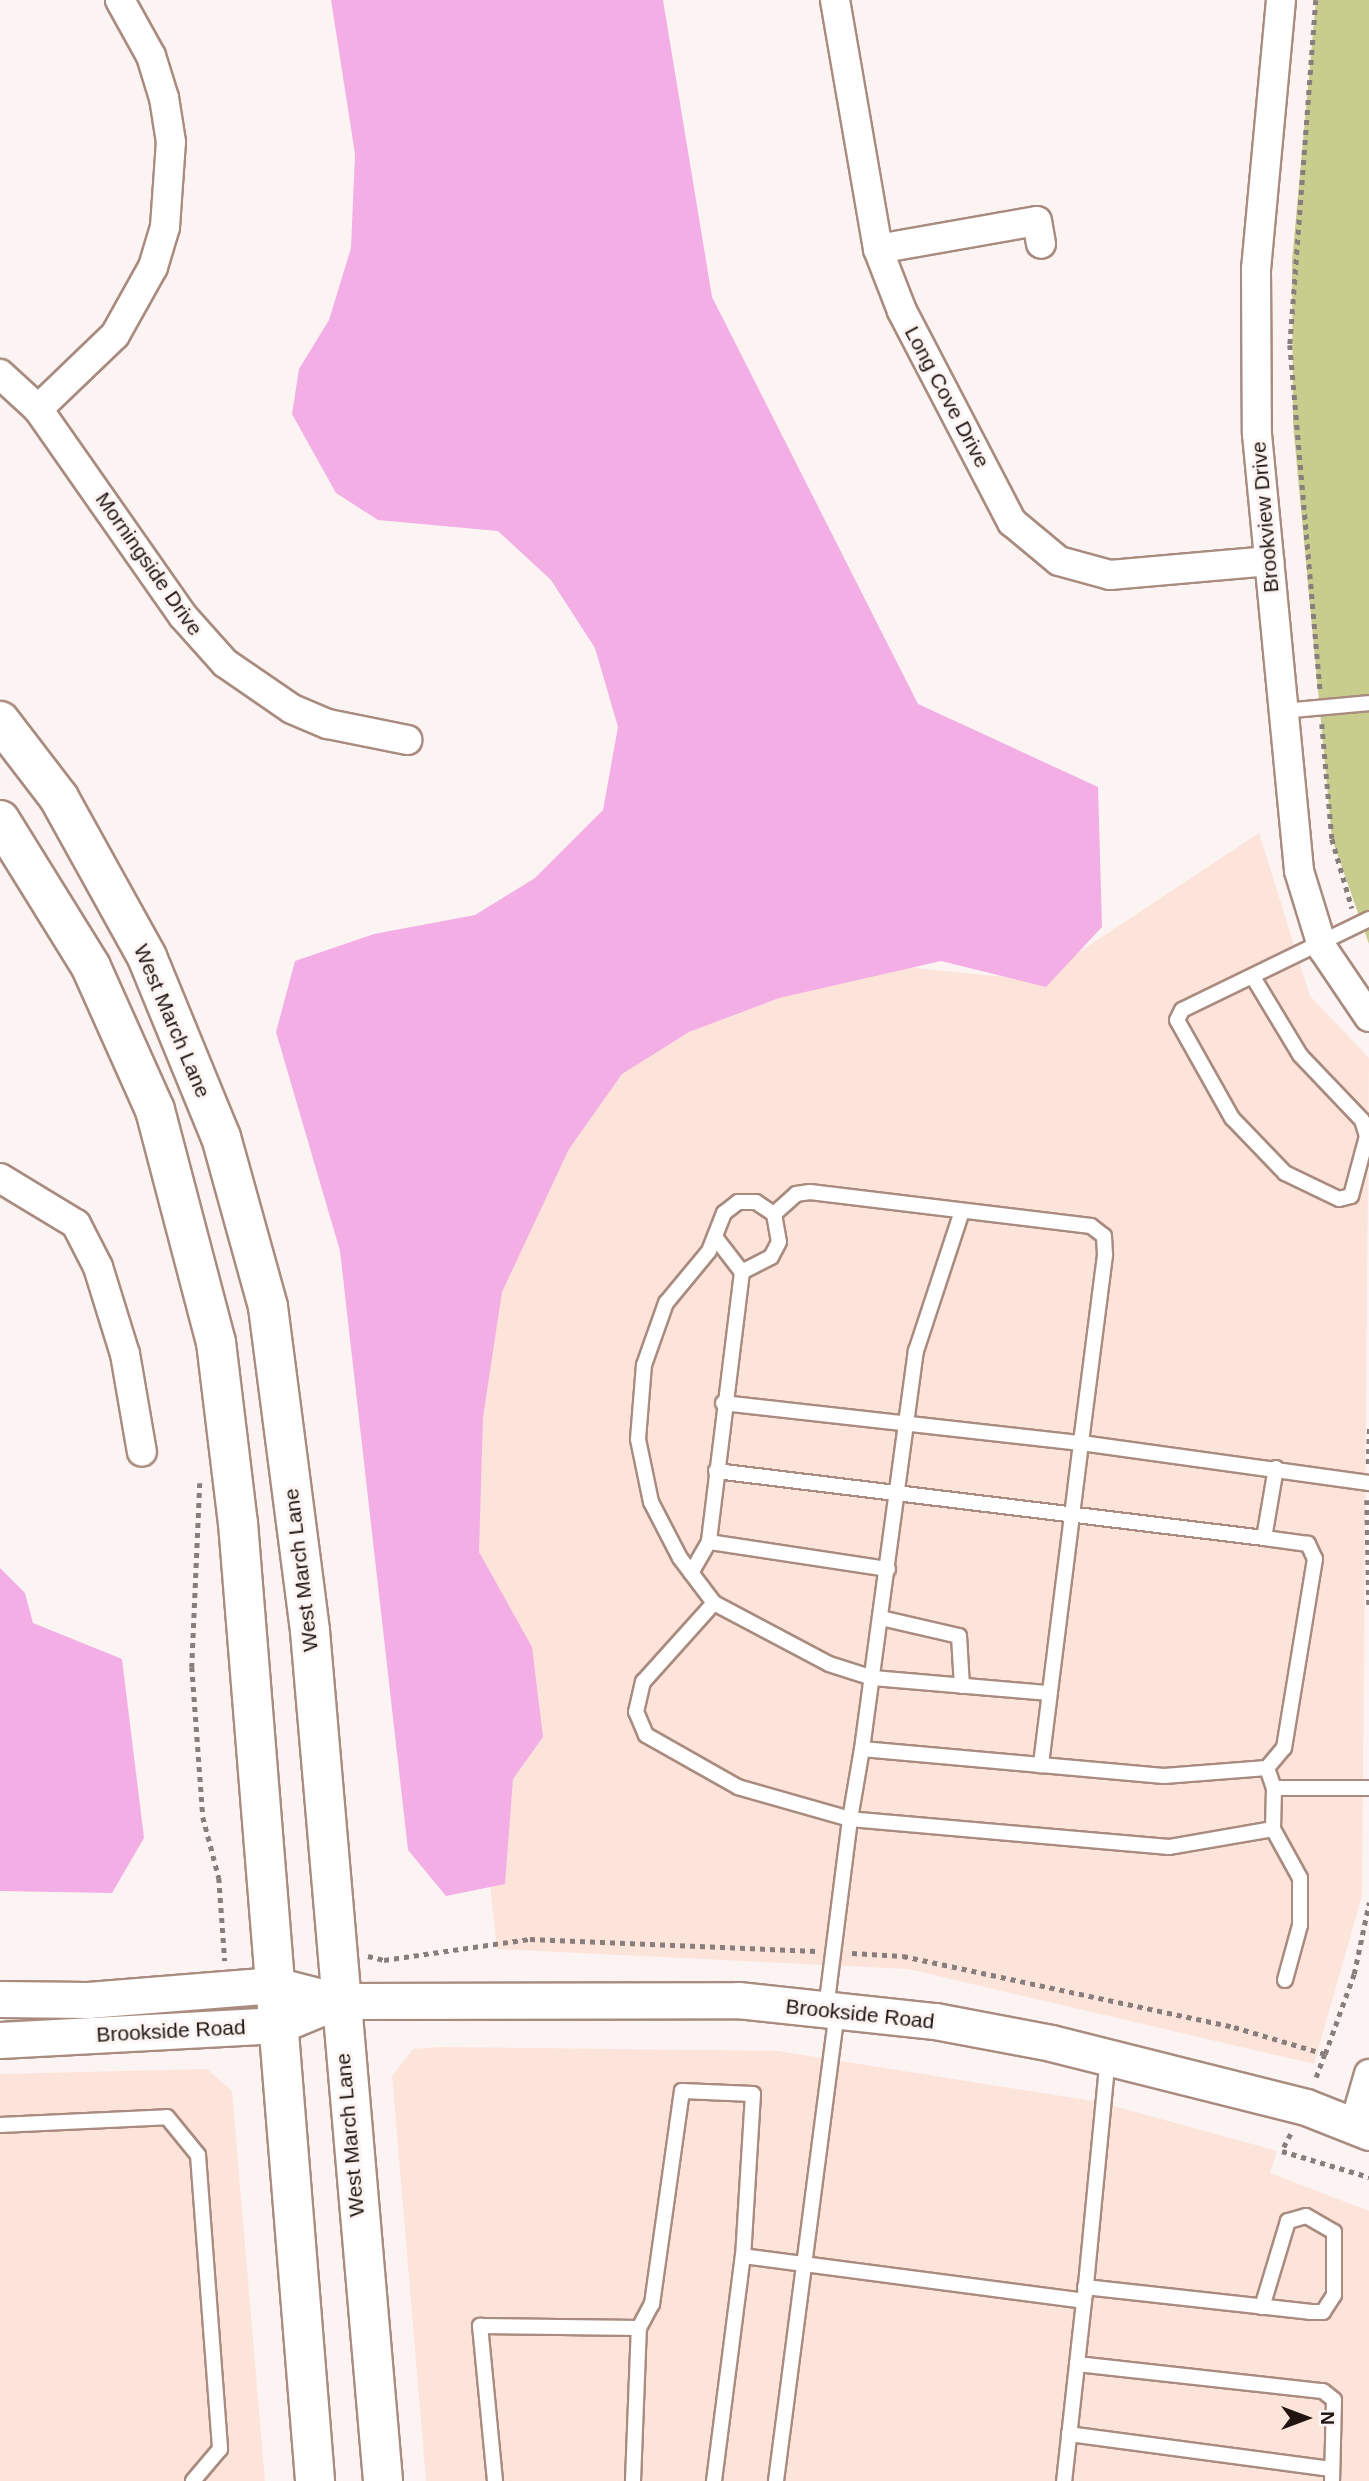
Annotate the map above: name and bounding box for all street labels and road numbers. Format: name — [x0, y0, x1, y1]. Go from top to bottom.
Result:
street label: Long Cove Drive — [899, 322, 995, 472]
street label: Brookview Drive — [1246, 440, 1284, 594]
street label: Morningside Drive — [90, 487, 208, 641]
street label: West March Lane — [128, 941, 216, 1101]
street label: West March Lane — [278, 1487, 324, 1653]
street label: Brookside Road — [784, 1994, 936, 2034]
street label: Brookside Road — [96, 2015, 246, 2047]
street label: West March Lane — [330, 2052, 370, 2218]

